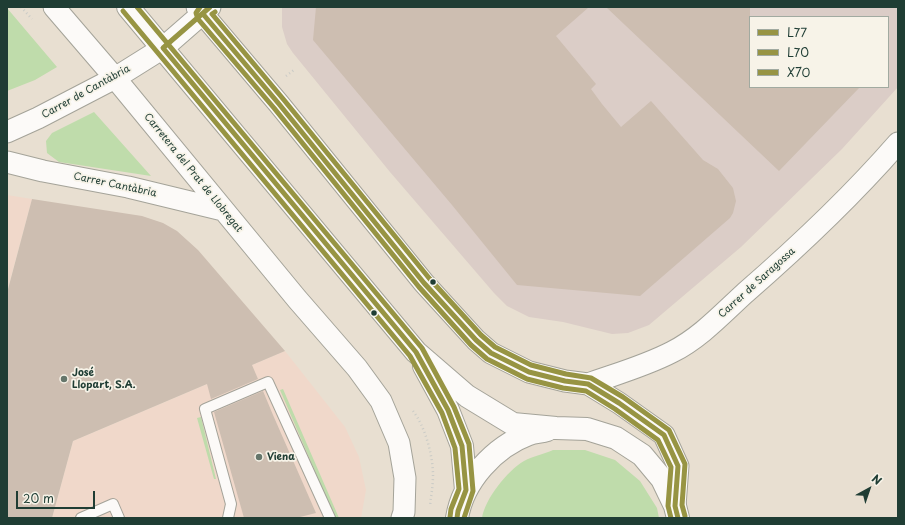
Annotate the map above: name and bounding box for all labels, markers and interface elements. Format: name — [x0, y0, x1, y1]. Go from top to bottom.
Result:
legend — [749, 16, 889, 88]
text: L77 — [787, 23, 807, 41]
text: L70 — [787, 43, 809, 61]
street label: Carrer de Cantàbria — [40, 63, 132, 121]
text: X70 — [787, 63, 810, 81]
street label: Carretera del Prat de Llobregat — [141, 111, 245, 235]
street label: Carrer Cantàbria — [72, 170, 158, 200]
street label: Carrer de Saragossa — [716, 245, 798, 321]
unlabelled marker — [428, 277, 438, 287]
unlabelled marker — [369, 308, 379, 318]
place label: José Llopart, S.A. — [72, 367, 136, 390]
marker: José Llopart, S.A. — [59, 374, 69, 384]
place label: Viena — [267, 451, 295, 463]
marker: Viena — [254, 452, 264, 462]
north arrow — [849, 469, 889, 509]
text: N — [868, 470, 886, 489]
scale bar — [18, 483, 97, 509]
text: 20 m — [23, 489, 54, 507]

